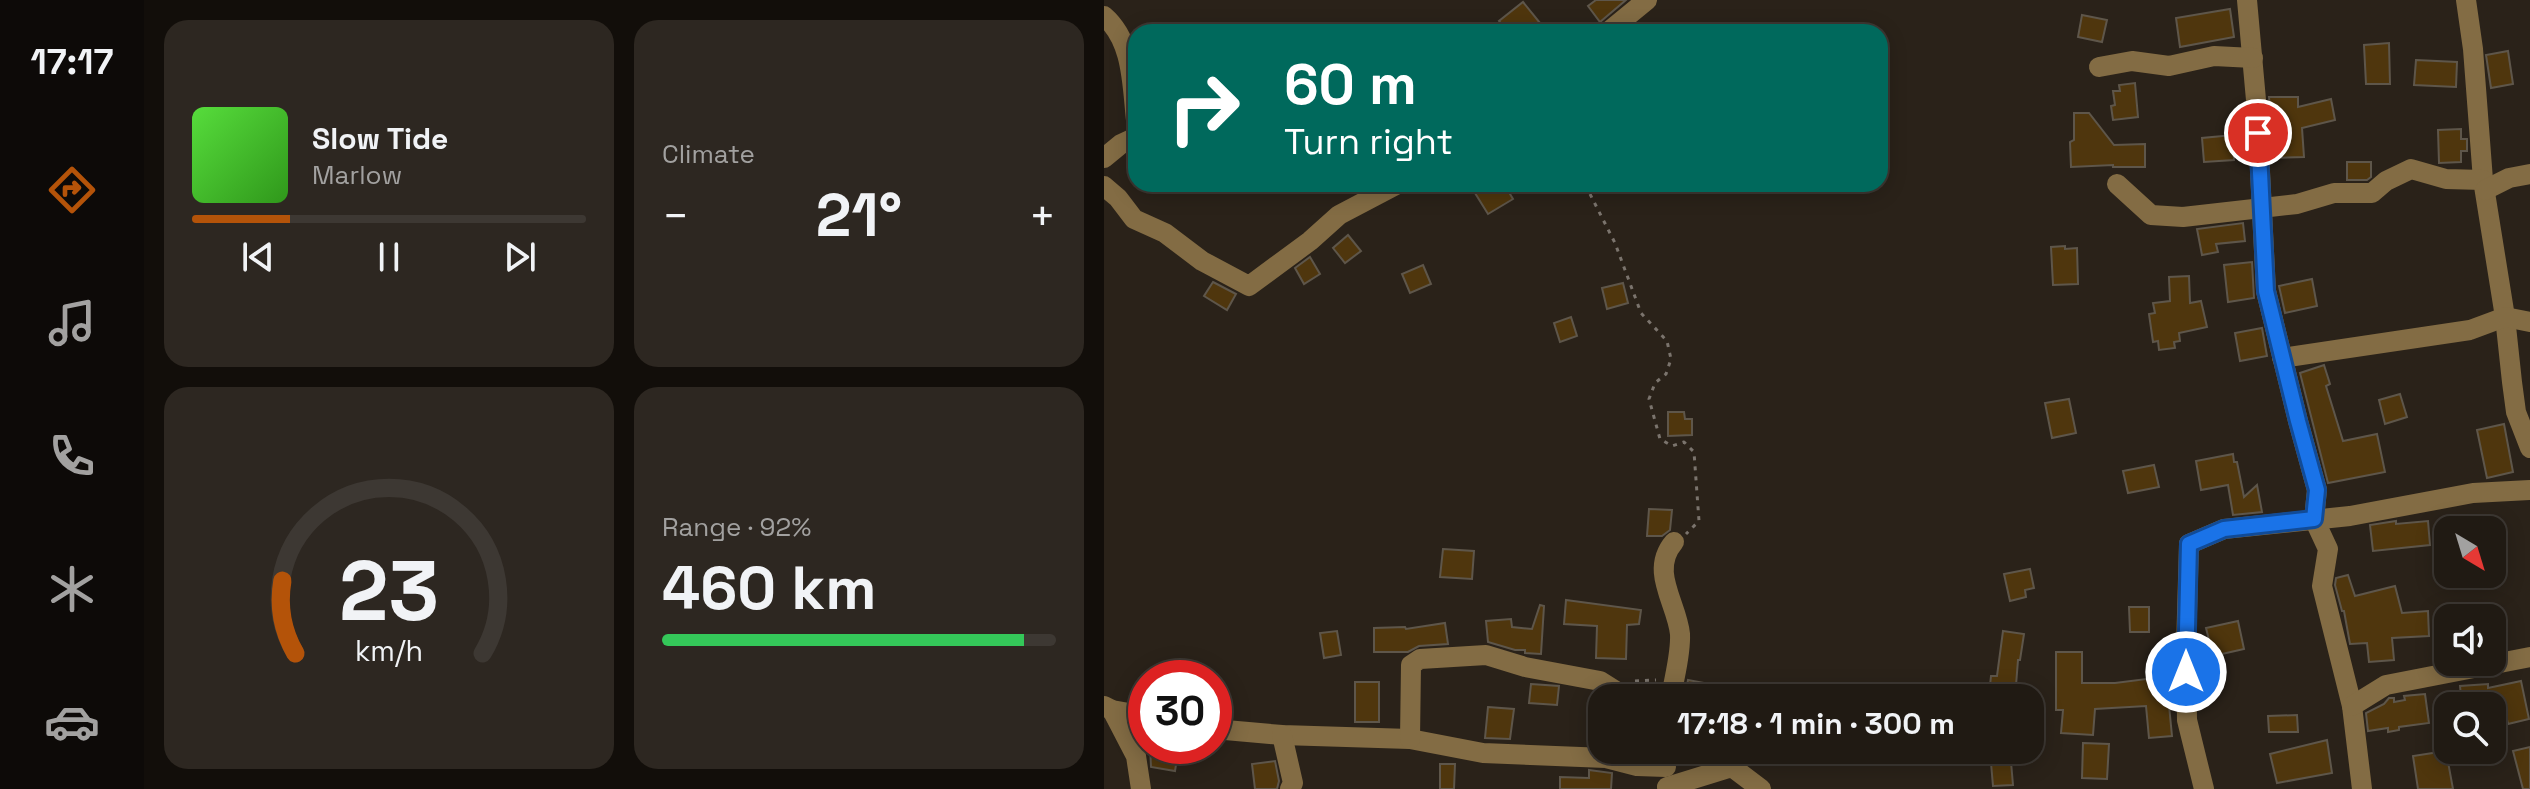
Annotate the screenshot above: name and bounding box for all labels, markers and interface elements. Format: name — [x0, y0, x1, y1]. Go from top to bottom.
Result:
text: 17:17 — [30, 39, 114, 85]
text: 60 m — [1284, 49, 1417, 120]
icon: right — [1152, 56, 1256, 160]
pin — [2224, 99, 2292, 167]
icon: arrive — [2236, 111, 2280, 155]
text: Slow Tide — [312, 119, 448, 158]
text: Turn right — [1284, 119, 1453, 165]
text: Climate — [662, 137, 755, 171]
text: Marlow — [312, 158, 402, 192]
icon: directions — [44, 162, 100, 218]
text: 21° — [816, 177, 902, 254]
text: − — [662, 188, 689, 244]
text: + — [1029, 188, 1056, 244]
icon: previous — [236, 235, 280, 279]
icon: pause — [367, 235, 411, 279]
icon: next — [498, 235, 542, 279]
icon: music — [44, 295, 100, 351]
icon: phone — [44, 428, 100, 484]
text: Range · 92% — [662, 510, 811, 544]
north arrow — [2434, 516, 2506, 588]
map controls — [2434, 516, 2506, 764]
text: 23 — [339, 537, 439, 643]
text: 460 km — [662, 550, 876, 627]
icon: climate — [44, 561, 100, 617]
button: sound — [2434, 604, 2506, 676]
position arrow — [2144, 630, 2228, 714]
text: km/h — [355, 633, 423, 669]
speed limit sign: 30 — [1128, 660, 1232, 764]
button: search — [2434, 692, 2506, 764]
icon: car — [44, 694, 100, 750]
text: 17:18 · 1 min · 300 m — [1677, 704, 1955, 743]

